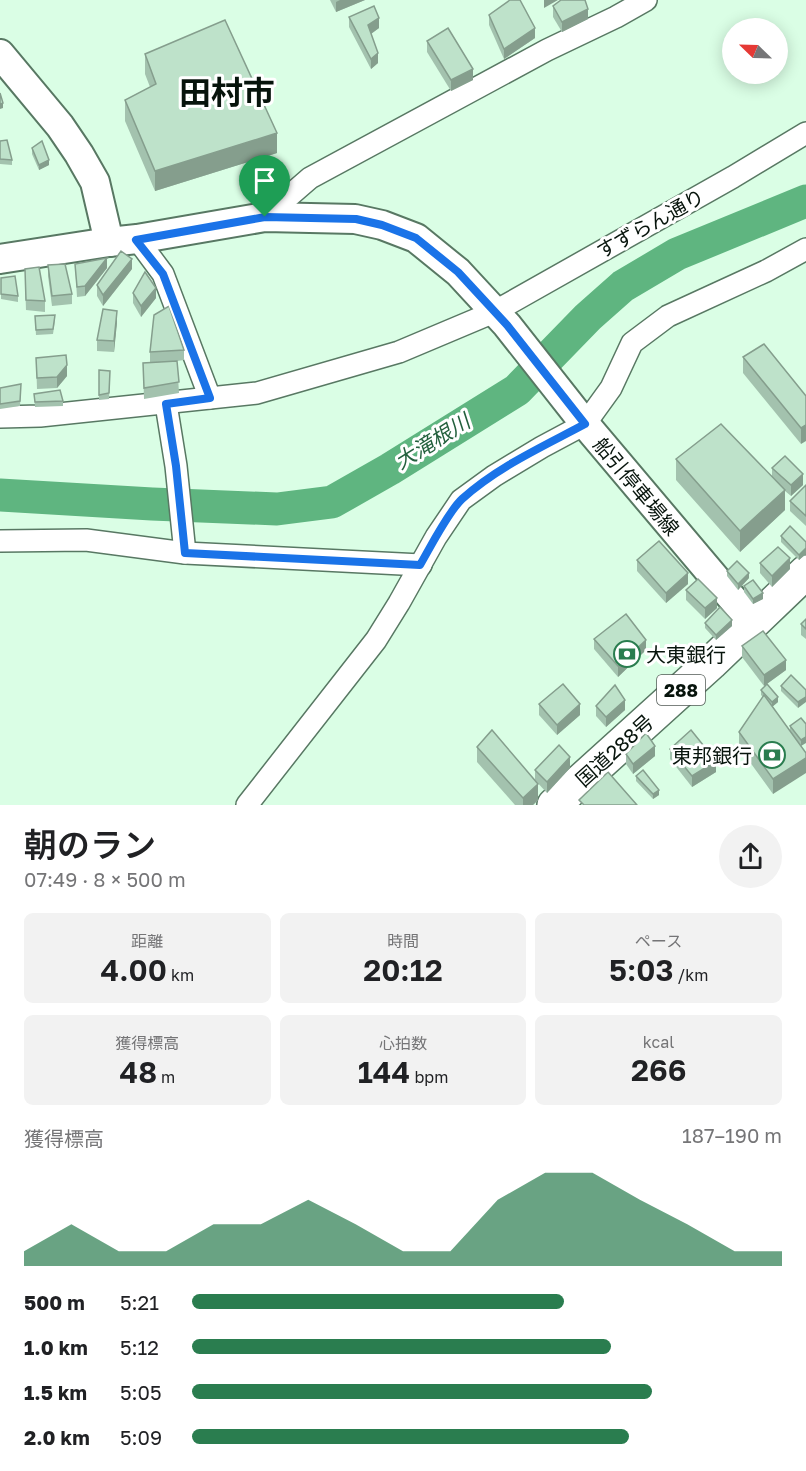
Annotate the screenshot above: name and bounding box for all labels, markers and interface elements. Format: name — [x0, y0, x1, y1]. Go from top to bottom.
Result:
north arrow — [722, 18, 788, 84]
map controls — [722, 18, 788, 84]
district label: 田村市 — [179, 73, 275, 111]
pin — [239, 155, 290, 217]
icon: arrive — [248, 164, 281, 197]
street label: すずらん通り — [592, 183, 708, 263]
water label: 大滝根川 — [389, 407, 476, 474]
street label: 船引停車場線 — [589, 432, 685, 540]
bank icon: 大東銀行 — [612, 639, 642, 669]
place label: 大東銀行 — [646, 642, 726, 666]
road number: 288 — [657, 675, 705, 705]
street label: 国道288号 — [570, 709, 658, 791]
bank icon: 東邦銀行 — [757, 740, 787, 770]
place label: 東邦銀行 — [672, 743, 752, 767]
text: 朝のラン — [24, 825, 156, 864]
button: share — [719, 825, 782, 888]
text: 07:49 · 8 × 500 m — [24, 867, 186, 891]
text: 距離 — [131, 931, 163, 951]
text: 時間 — [387, 931, 419, 951]
text: ペース — [635, 931, 682, 951]
text: 4.00 — [100, 952, 167, 988]
text: 20:12 — [363, 952, 443, 988]
text: 5:03 — [609, 952, 674, 988]
text: km — [167, 965, 194, 985]
text: /km — [674, 965, 708, 985]
text: kcal — [643, 1032, 674, 1052]
text: 獲得標高 — [115, 1033, 179, 1053]
text: 心拍数 — [379, 1033, 427, 1053]
text: 266 — [631, 1052, 686, 1088]
text: 48 — [119, 1054, 157, 1090]
text: 144 — [358, 1054, 410, 1090]
text: m — [157, 1067, 175, 1087]
text: bpm — [410, 1067, 448, 1087]
text: 187–190 m — [682, 1123, 782, 1147]
text: 獲得標高 — [24, 1126, 104, 1150]
text: 500 m — [24, 1290, 85, 1314]
text: 5:21 — [120, 1290, 159, 1314]
text: 1.0 km — [24, 1335, 88, 1359]
text: 5:12 — [120, 1335, 159, 1359]
text: 1.5 km — [24, 1380, 87, 1404]
text: 5:05 — [120, 1380, 162, 1404]
text: 2.0 km — [24, 1425, 90, 1449]
text: 5:09 — [120, 1425, 162, 1449]

